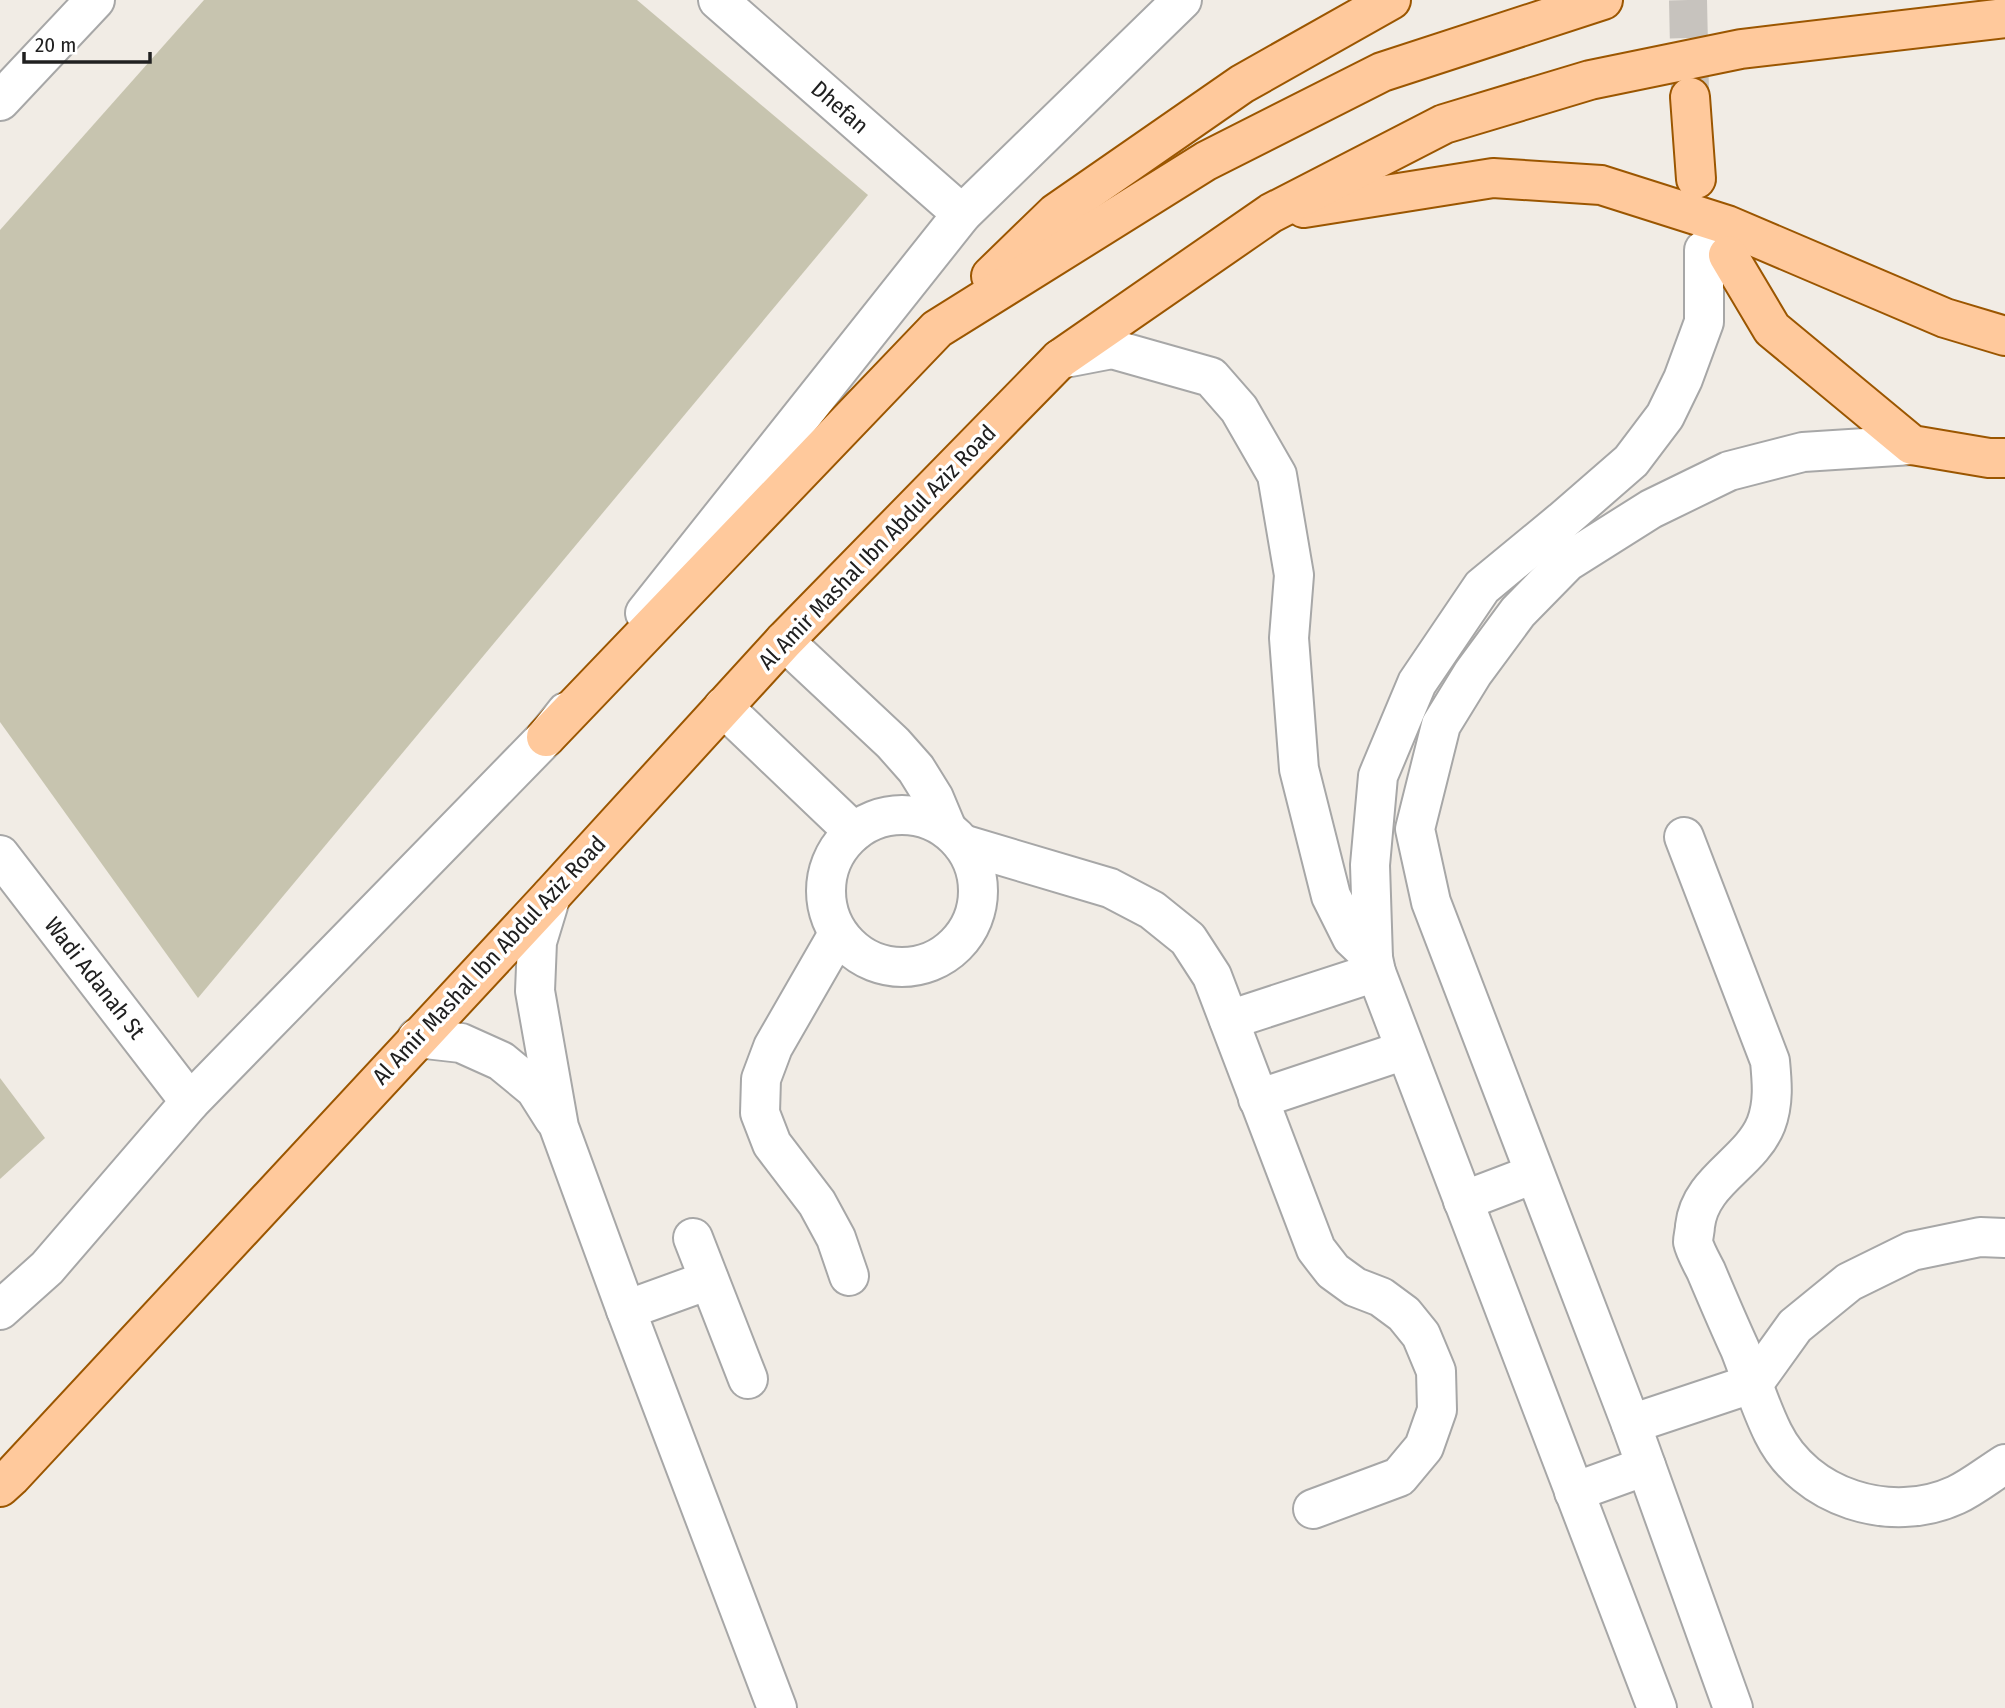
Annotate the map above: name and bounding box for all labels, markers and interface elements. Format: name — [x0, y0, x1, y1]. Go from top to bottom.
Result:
scale bar — [24, 21, 150, 65]
text: 20 m — [35, 32, 76, 58]
street label: Dhefan — [806, 75, 874, 139]
street label: Al Amir Mashal Ibn Abdul Aziz Road — [752, 419, 1002, 675]
street label: Al Amir Mashal Ibn Abdul Aziz Road — [366, 830, 612, 1090]
street label: Wadi Adanah St — [39, 912, 152, 1045]

